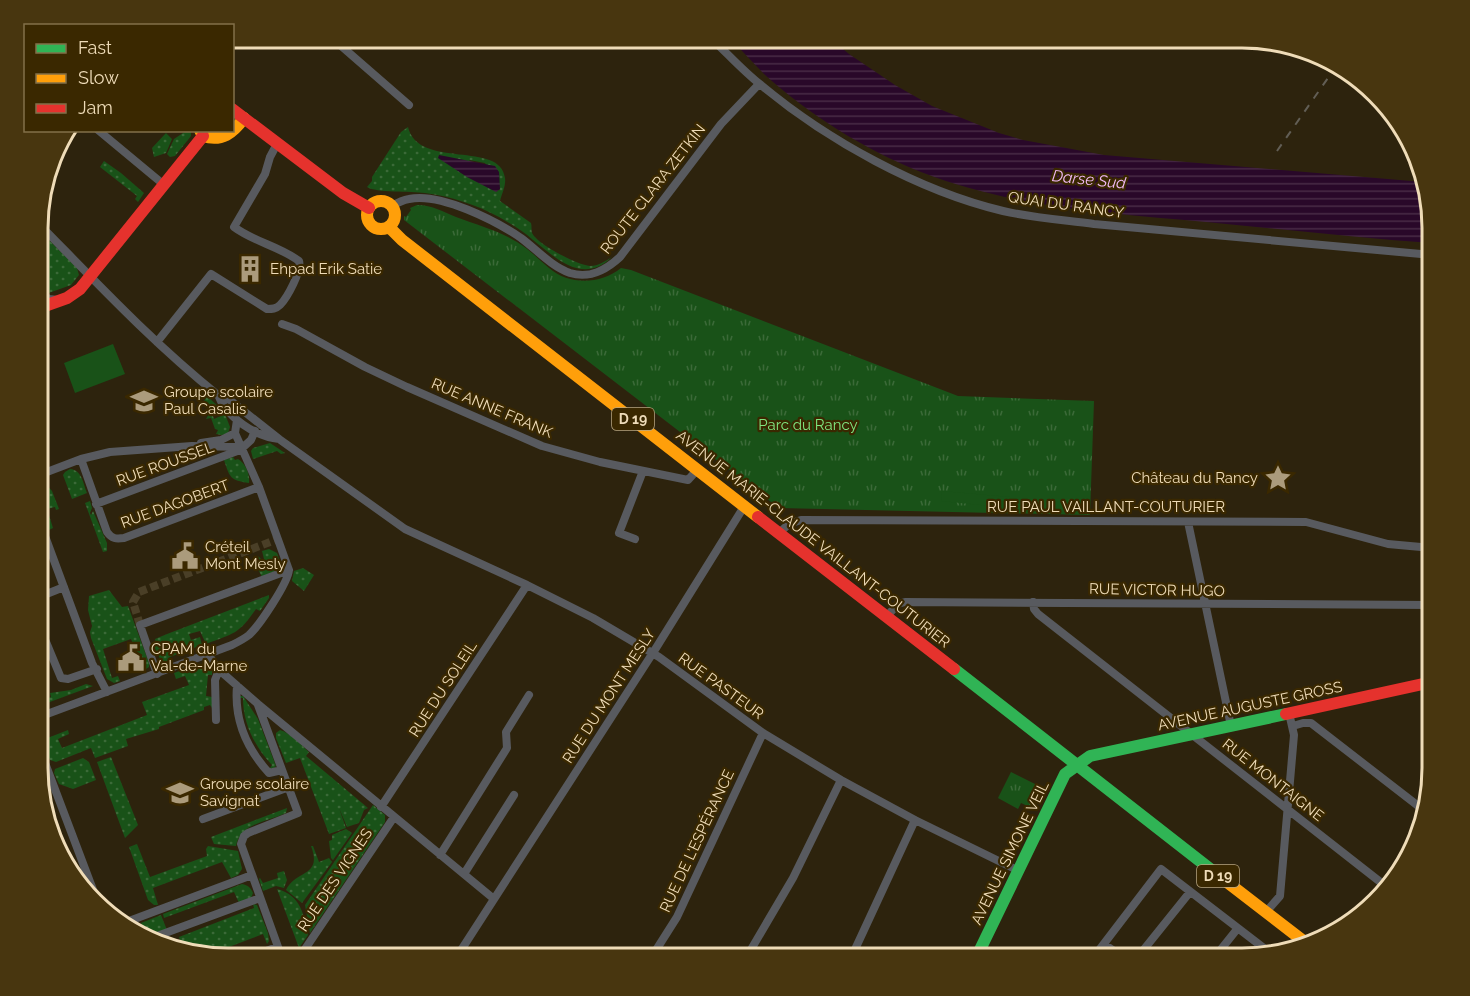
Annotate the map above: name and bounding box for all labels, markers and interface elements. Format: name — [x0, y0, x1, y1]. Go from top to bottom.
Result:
legend — [24, 24, 234, 132]
text: Fast — [78, 37, 112, 58]
text: Slow — [78, 67, 119, 88]
text: Jam — [78, 97, 113, 118]
street label: ROUTE CLARA ZETKIN — [597, 121, 709, 257]
water label: Darse Sud — [1051, 166, 1127, 193]
street label: QUAI DU RANCY — [1007, 188, 1125, 222]
building icon: Ehpad Erik Satie — [235, 254, 265, 284]
place label: Ehpad Erik Satie — [270, 260, 382, 278]
street label: RUE ANNE FRANK — [429, 374, 556, 442]
place label: Groupe scolaire Paul Casalis — [164, 383, 273, 418]
school or university icon: Groupe scolaire Paul Casalis — [129, 386, 159, 416]
road number: D 19 — [612, 408, 654, 430]
park label: Parc du Rancy — [758, 416, 858, 434]
street label: AVENUE MARIE-CLAUDE VAILLANT-COUTURIER — [673, 426, 954, 652]
street label: RUE ROUSSEL — [114, 438, 216, 490]
place icon: Château du Rancy — [1263, 463, 1293, 493]
place label: Château du Rancy — [1131, 469, 1258, 487]
street label: RUE DAGOBERT — [118, 476, 232, 532]
street label: RUE PAUL VAILLANT-COUTURIER — [987, 498, 1225, 516]
place label: Créteil Mont Mesly — [205, 538, 286, 573]
public building icon: Créteil Mont Mesly — [170, 541, 200, 571]
street label: RUE VICTOR HUGO — [1089, 580, 1225, 600]
street label: RUE DU MONT MESLY — [559, 625, 659, 767]
street label: RUE DU SOLEIL — [405, 637, 481, 740]
place label: CPAM du Val-de-Marne — [151, 640, 247, 675]
public building icon: CPAM du Val-de-Marne — [116, 643, 146, 673]
street label: RUE PASTEUR — [675, 649, 767, 723]
street label: AVENUE AUGUSTE GROSS — [1156, 678, 1344, 734]
street label: RUE MONTAIGNE — [1219, 735, 1327, 825]
street label: RUE DE L'ESPÉRANCE — [656, 767, 738, 915]
place label: Groupe scolaire Savignat — [200, 775, 309, 810]
school or university icon: Groupe scolaire Savignat — [165, 778, 195, 808]
street label: AVENUE SIMONE VEIL — [967, 778, 1053, 928]
street label: RUE DES VIGNES — [294, 825, 376, 935]
road number: D 19 — [1197, 865, 1239, 887]

